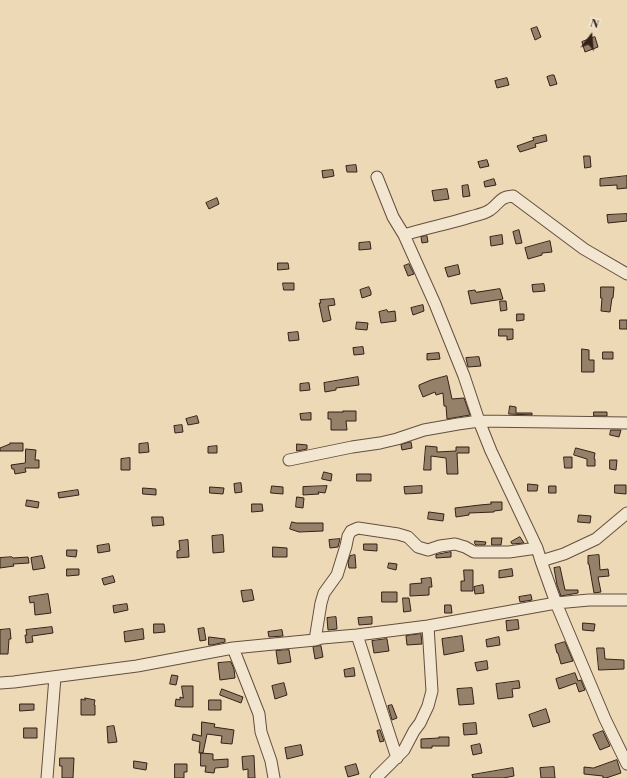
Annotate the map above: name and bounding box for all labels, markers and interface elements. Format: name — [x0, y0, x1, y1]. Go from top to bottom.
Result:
north arrow — [571, 16, 611, 56]
text: N — [588, 17, 600, 32]

